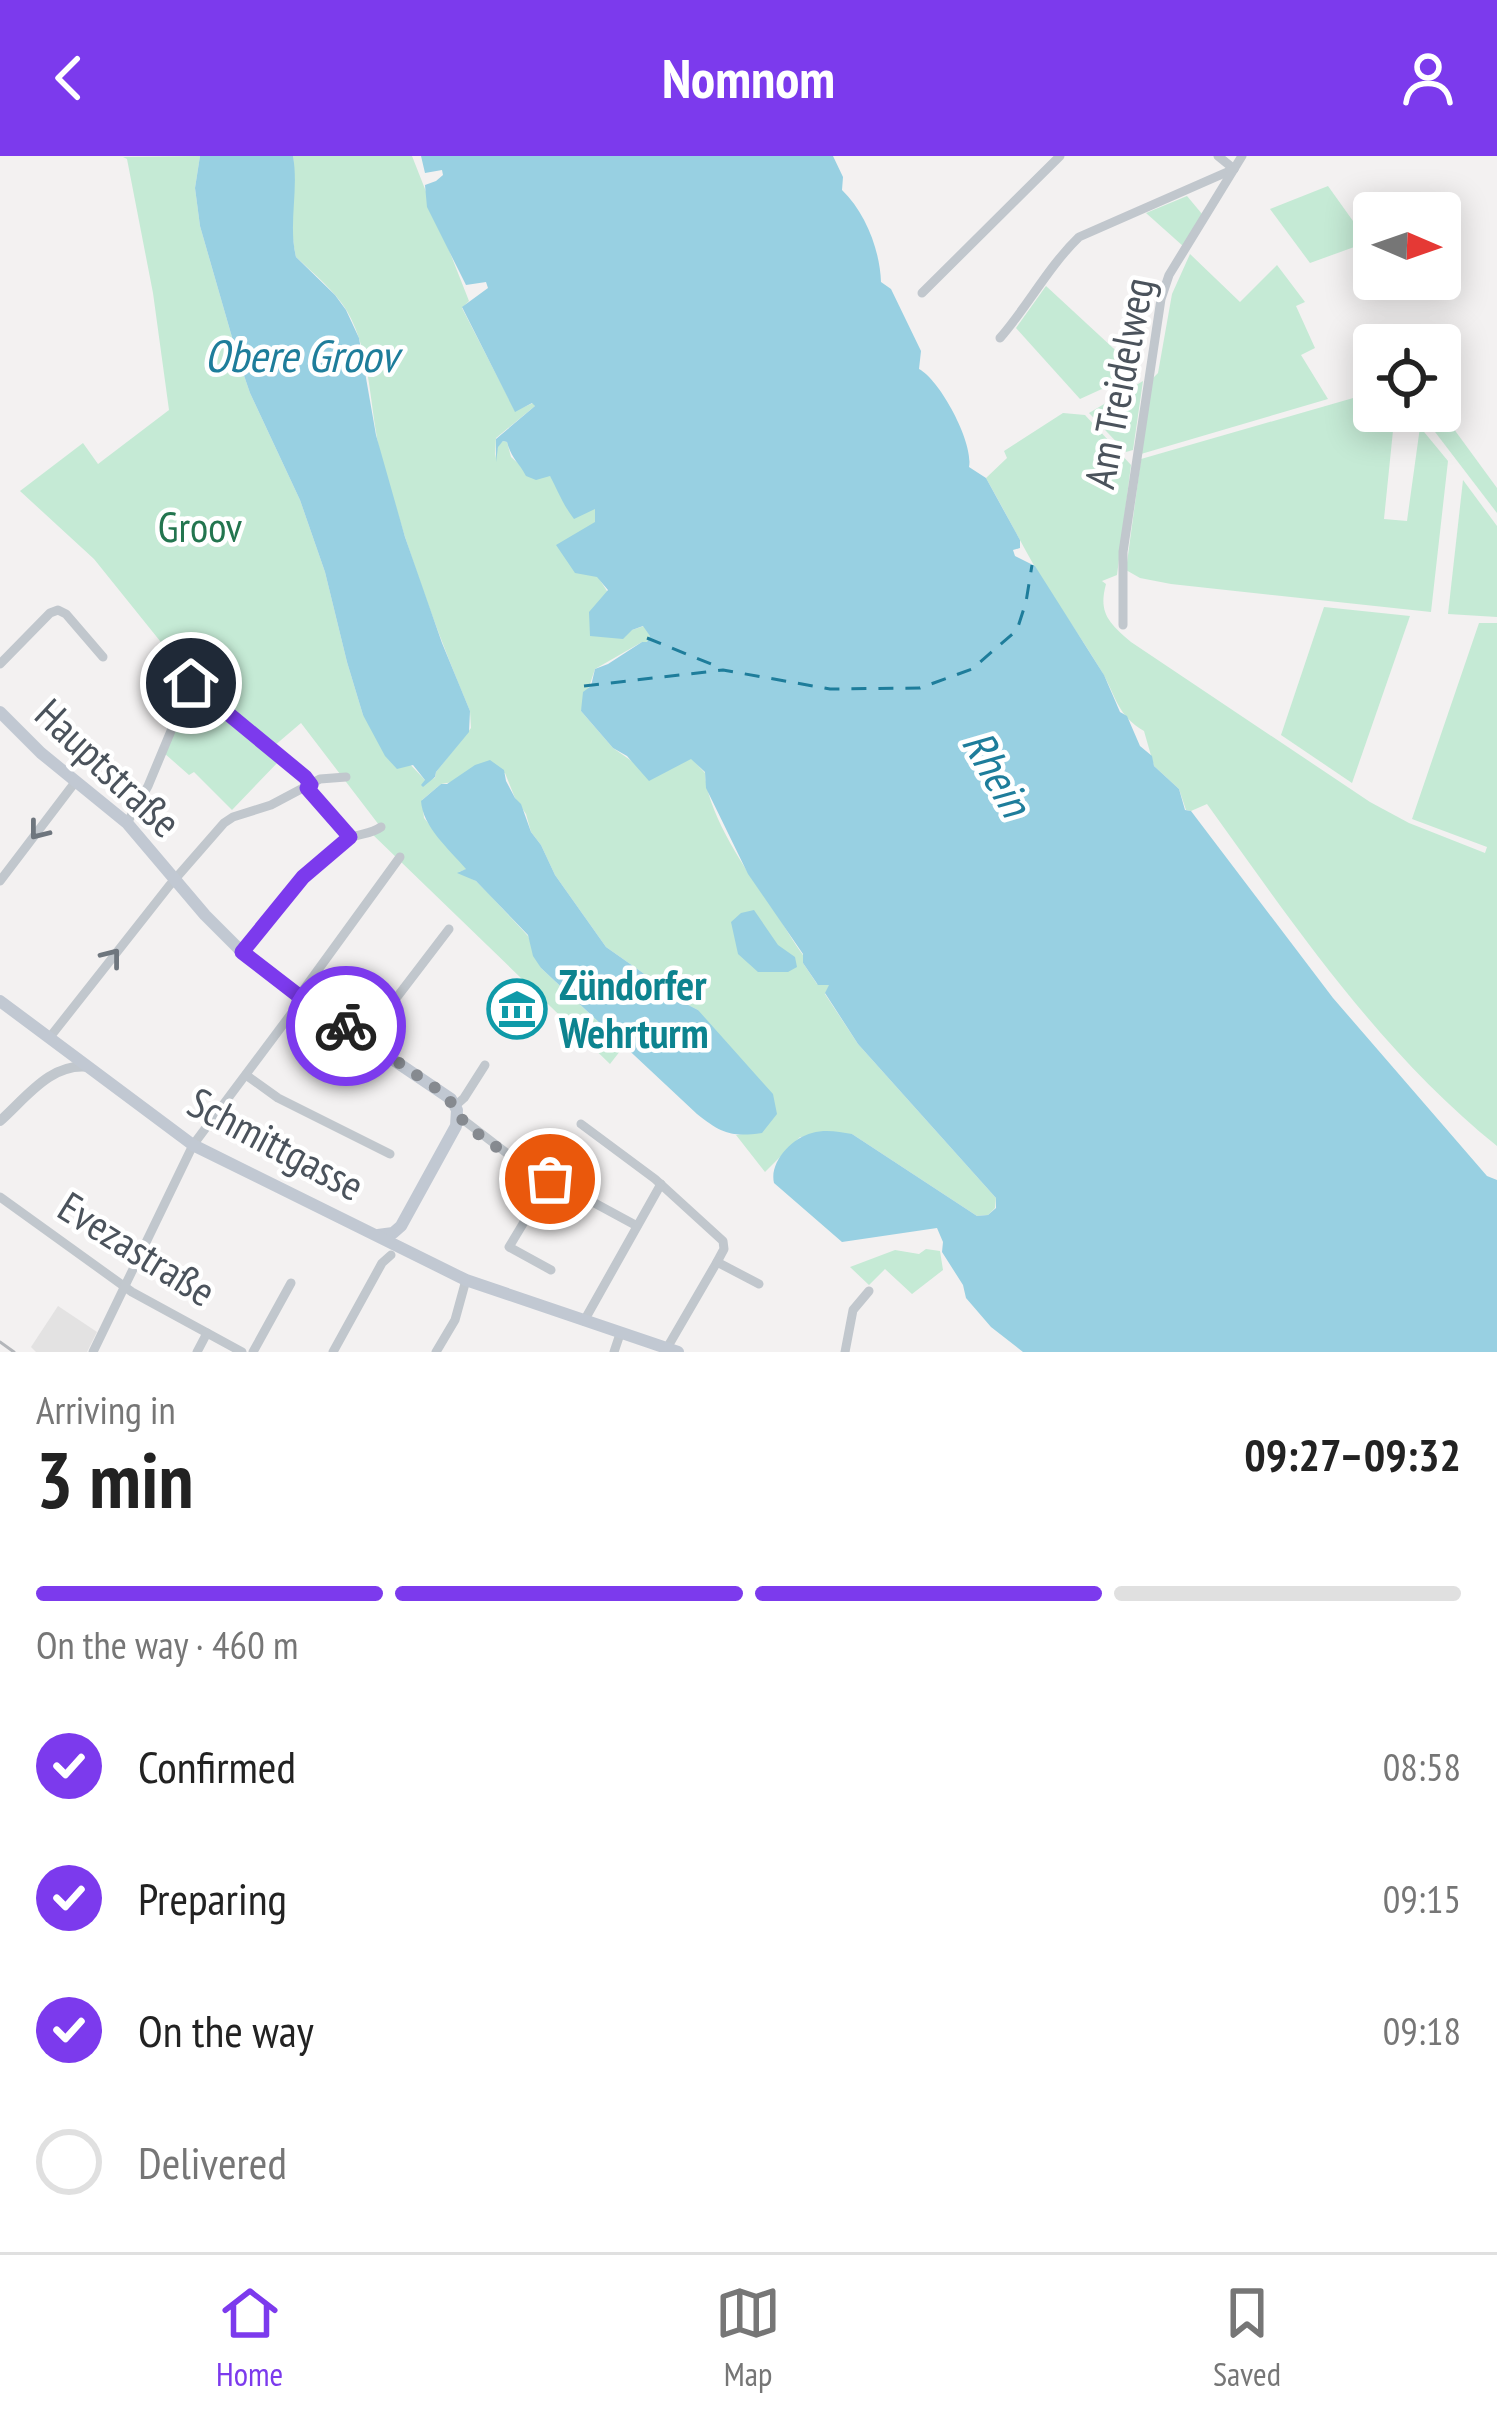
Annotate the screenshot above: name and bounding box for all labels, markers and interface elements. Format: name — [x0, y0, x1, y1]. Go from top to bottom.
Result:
text: Nomnom — [662, 43, 835, 113]
icon: back — [36, 45, 102, 111]
icon: person — [1395, 45, 1461, 111]
north arrow — [1353, 192, 1461, 300]
map controls — [1353, 192, 1461, 432]
street label: Am Treidelweg — [1071, 273, 1166, 493]
button: locate — [1353, 324, 1461, 432]
water label: Obere Groov — [204, 326, 403, 384]
park label: Groov — [158, 499, 243, 554]
pin — [140, 632, 242, 734]
icon: home — [158, 650, 224, 716]
street label: Hauptstraße — [24, 686, 193, 849]
water label: Rhein — [950, 719, 1046, 828]
one-way arrow — [31, 818, 53, 839]
one-way arrow — [98, 949, 119, 971]
place label: Zündorfer Wehrturm — [558, 957, 709, 1060]
courier — [286, 966, 406, 1086]
museum icon: Zündorfer Wehrturm — [486, 978, 548, 1040]
icon: bike — [313, 993, 379, 1059]
street label: Schmittgasse — [179, 1074, 374, 1213]
pin — [499, 1128, 601, 1230]
icon: bag — [517, 1146, 583, 1212]
street label: Evezastraße — [48, 1179, 226, 1318]
text: Arriving in — [36, 1384, 176, 1435]
text: 09:27–09:32 — [1244, 1425, 1461, 1483]
text: 3 min — [36, 1429, 194, 1530]
text: On the way · 460 m — [36, 1619, 298, 1670]
icon: check — [36, 1733, 102, 1799]
text: Confirmed — [138, 1737, 296, 1795]
text: 08:58 — [1383, 1741, 1461, 1792]
icon: check — [36, 1865, 102, 1931]
text: Preparing — [138, 1869, 287, 1927]
text: 09:15 — [1383, 1873, 1461, 1924]
icon: check — [36, 1997, 102, 2063]
text: On the way — [138, 2001, 314, 2059]
text: 09:18 — [1383, 2005, 1461, 2056]
text: Delivered — [138, 2133, 287, 2191]
tab: Home — [216, 2280, 283, 2395]
tab: Map — [715, 2280, 781, 2395]
tab: Saved — [1213, 2280, 1281, 2395]

